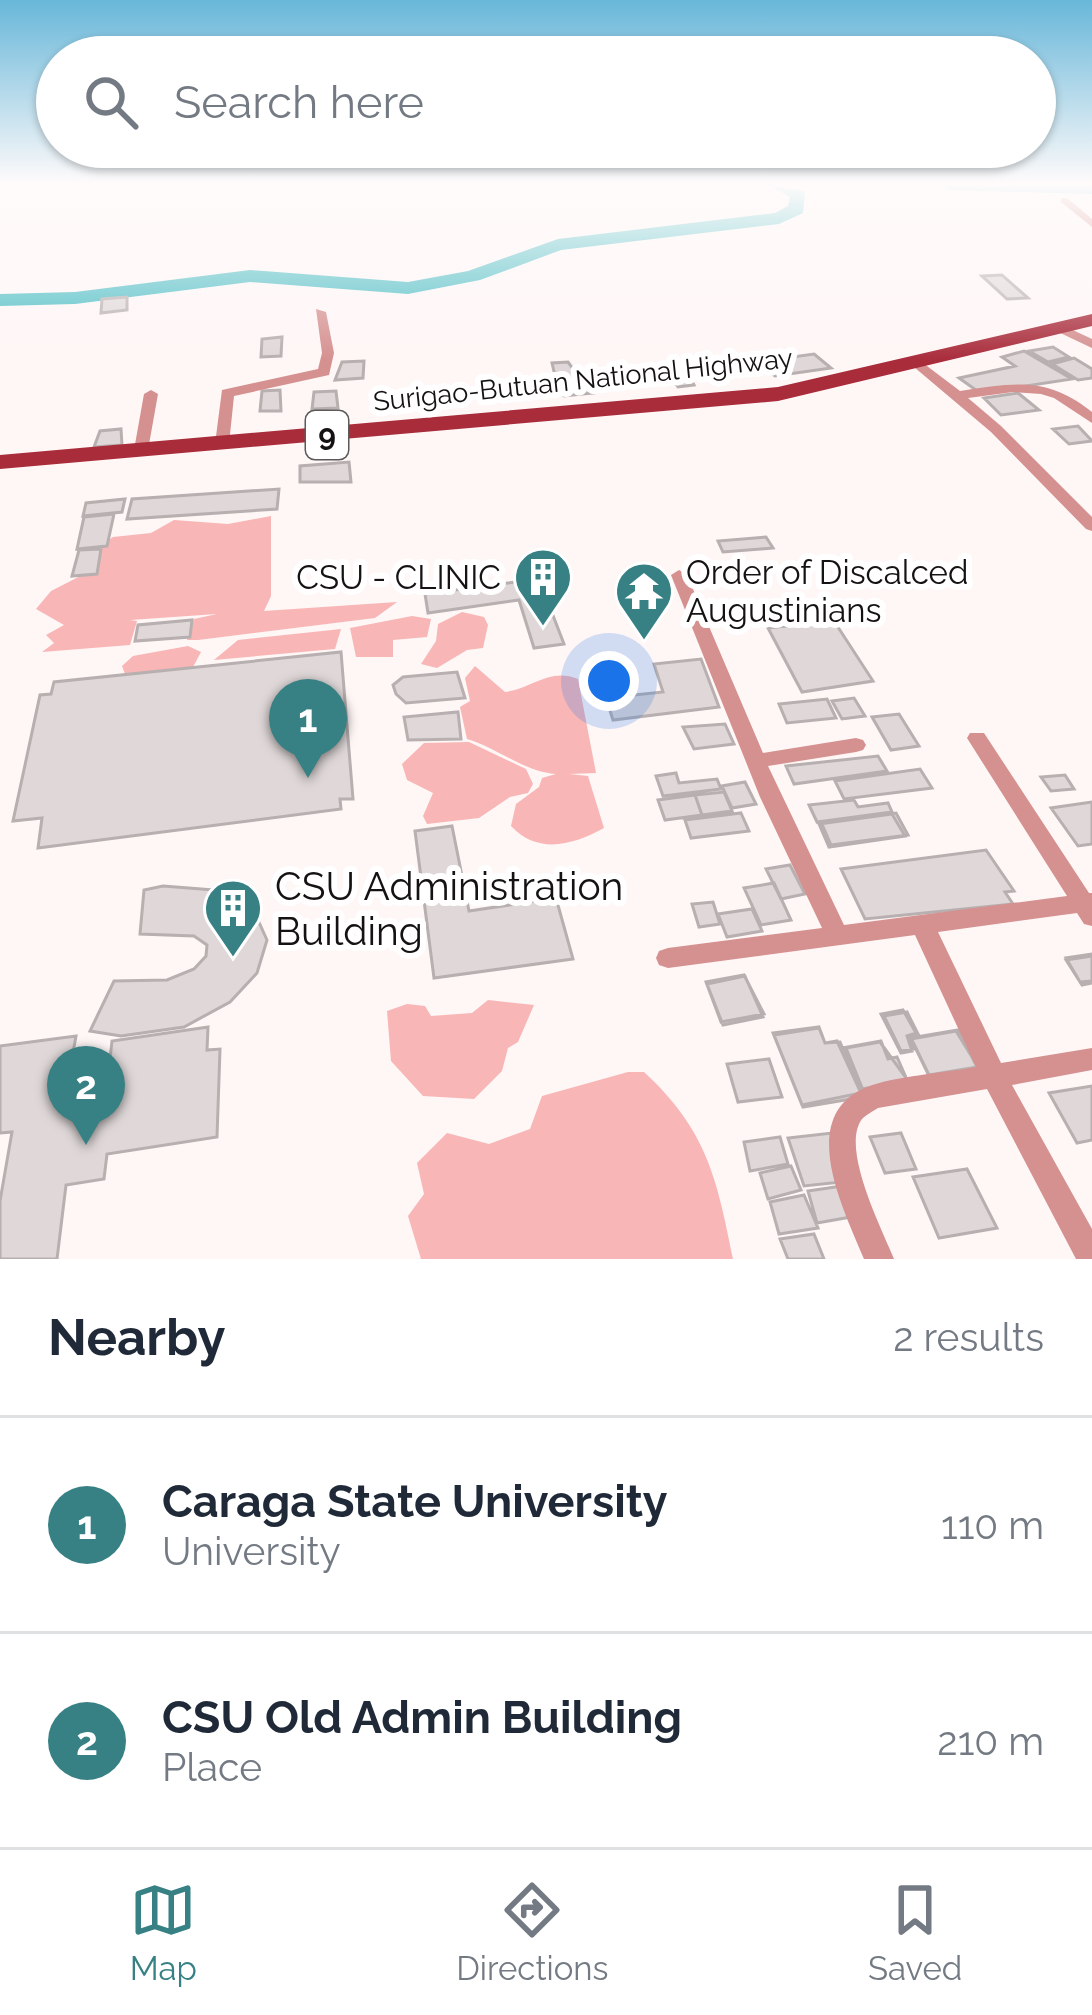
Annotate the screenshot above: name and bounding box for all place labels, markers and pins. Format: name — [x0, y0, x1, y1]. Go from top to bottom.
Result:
building icon: CSU - CLINIC — [512, 546, 574, 628]
place label: Order of Discalced Augustinians — [686, 553, 969, 630]
place label: CSU - CLINIC — [296, 558, 501, 597]
temple icon: Order of Discalced Augustinians — [613, 560, 675, 642]
pin: 1 — [269, 679, 347, 778]
place label: CSU Administration Building — [275, 863, 623, 954]
building icon: CSU Administration Building — [202, 877, 264, 959]
pin: 2 — [47, 1046, 125, 1145]

